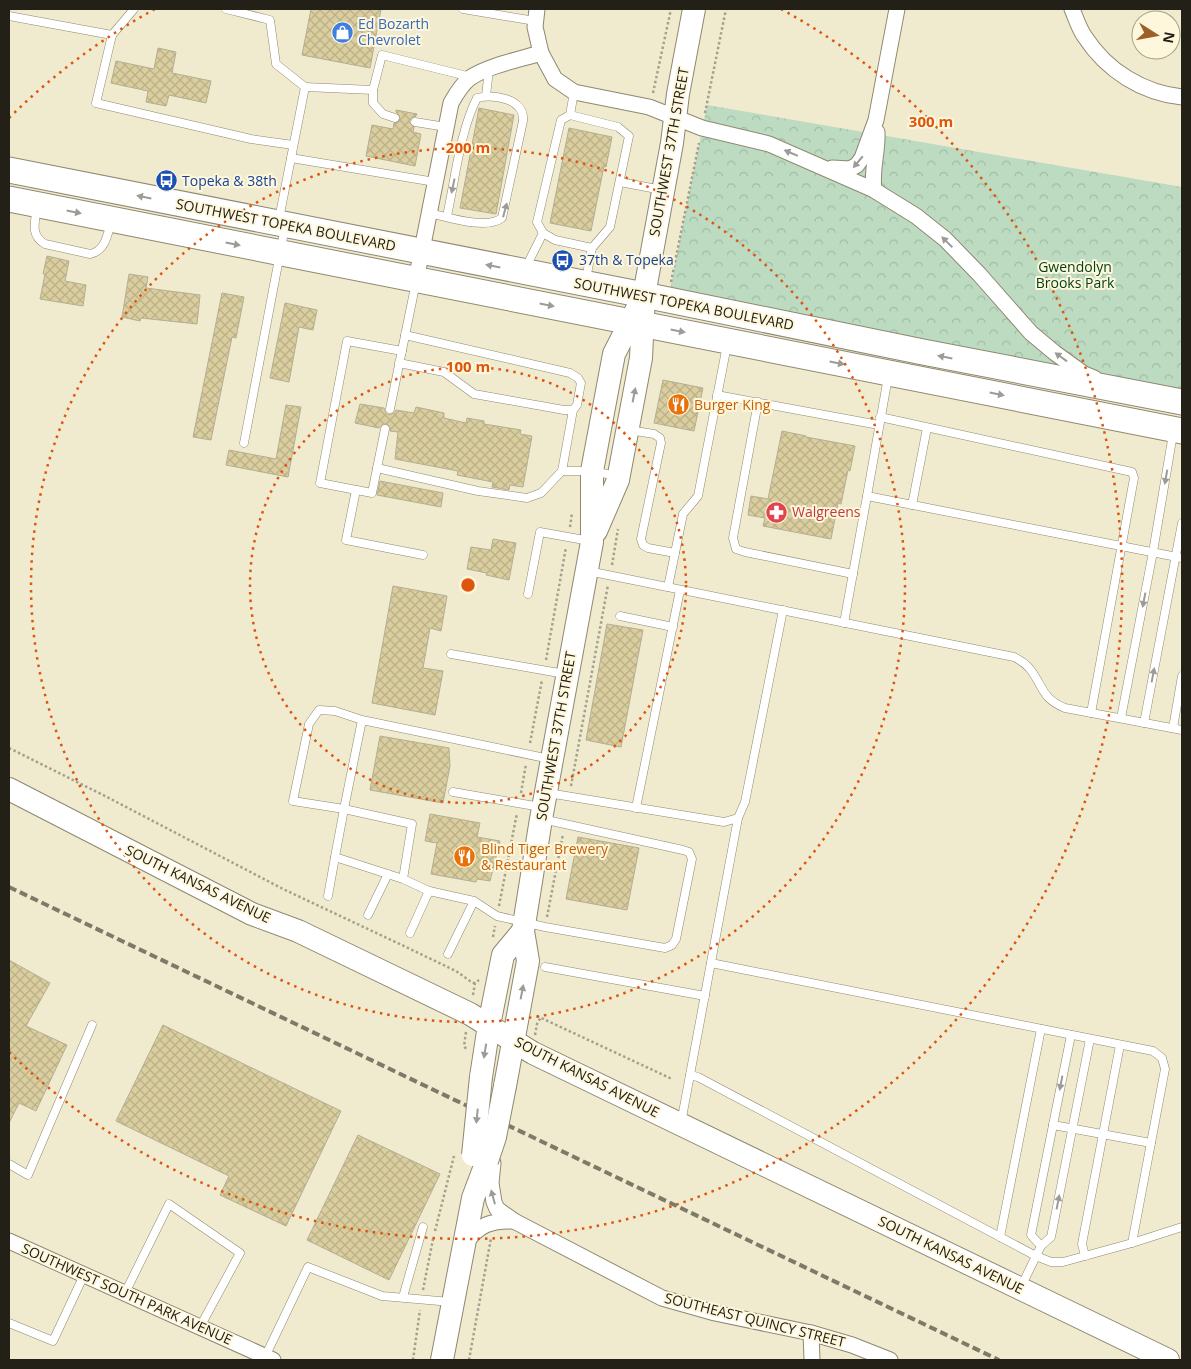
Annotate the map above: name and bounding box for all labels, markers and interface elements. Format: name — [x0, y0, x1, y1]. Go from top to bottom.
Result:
north arrow — [1131, 10, 1181, 60]
place label: Ed Bozarth Chevrolet — [358, 14, 429, 49]
shop icon: Ed Bozarth Chevrolet — [330, 20, 354, 44]
text: N — [1159, 30, 1180, 45]
street label: SOUTHWEST 37TH STREET — [644, 66, 693, 238]
text: 300 m — [909, 111, 953, 131]
text: 200 m — [446, 137, 490, 157]
one-way arrow — [784, 149, 799, 156]
one-way arrow — [852, 155, 863, 168]
bus stop icon: Topeka & 38th — [154, 169, 178, 193]
place label: Topeka & 38th — [182, 171, 277, 190]
one-way arrow — [449, 178, 457, 194]
one-way arrow — [136, 193, 152, 201]
street label: SOUTHWEST TOPEKA BOULEVARD — [175, 194, 398, 255]
one-way arrow — [501, 202, 509, 217]
one-way arrow — [66, 208, 81, 216]
one-way arrow — [941, 236, 953, 248]
one-way arrow — [226, 240, 242, 248]
bus stop icon: 37th & Topeka — [551, 248, 575, 272]
place label: 37th & Topeka — [579, 250, 674, 269]
park label: Gwendolyn Brooks Park — [1036, 257, 1115, 292]
one-way arrow — [485, 262, 500, 270]
street label: SOUTHWEST TOPEKA BOULEVARD — [573, 273, 796, 334]
one-way arrow — [540, 302, 556, 310]
one-way arrow — [670, 327, 686, 335]
one-way arrow — [937, 352, 953, 360]
one-way arrow — [1054, 352, 1067, 362]
text: 100 m — [446, 356, 490, 376]
one-way arrow — [830, 359, 846, 367]
one-way arrow — [630, 387, 638, 402]
one-way arrow — [989, 391, 1005, 399]
restaurant icon: Burger King — [666, 393, 690, 417]
place label: Burger King — [694, 395, 771, 414]
one-way arrow — [1161, 470, 1169, 486]
pharmacy icon: Walgreens — [764, 500, 788, 524]
place label: Walgreens — [792, 502, 861, 521]
centre of rings — [459, 576, 477, 594]
one-way arrow — [1139, 592, 1147, 608]
street label: SOUTHWEST 37TH STREET — [531, 650, 580, 822]
one-way arrow — [1149, 667, 1157, 682]
place label: Blind Tiger Brewery & Restaurant — [481, 839, 609, 874]
street label: SOUTH KANSAS AVENUE — [122, 840, 274, 927]
restaurant icon: Blind Tiger Brewery & Restaurant — [453, 845, 477, 869]
one-way arrow — [519, 984, 527, 1000]
street label: SOUTH KANSAS AVENUE — [512, 1032, 663, 1121]
one-way arrow — [481, 1044, 489, 1060]
one-way arrow — [1057, 1075, 1065, 1091]
one-way arrow — [473, 1109, 481, 1125]
one-way arrow — [489, 1190, 497, 1205]
one-way arrow — [1054, 1194, 1062, 1210]
street label: SOUTH KANSAS AVENUE — [875, 1211, 1027, 1298]
street label: SOUTHWEST SOUTH PARK AVENUE — [19, 1238, 235, 1349]
street label: SOUTHEAST QUINCY STREET — [663, 1288, 848, 1351]

